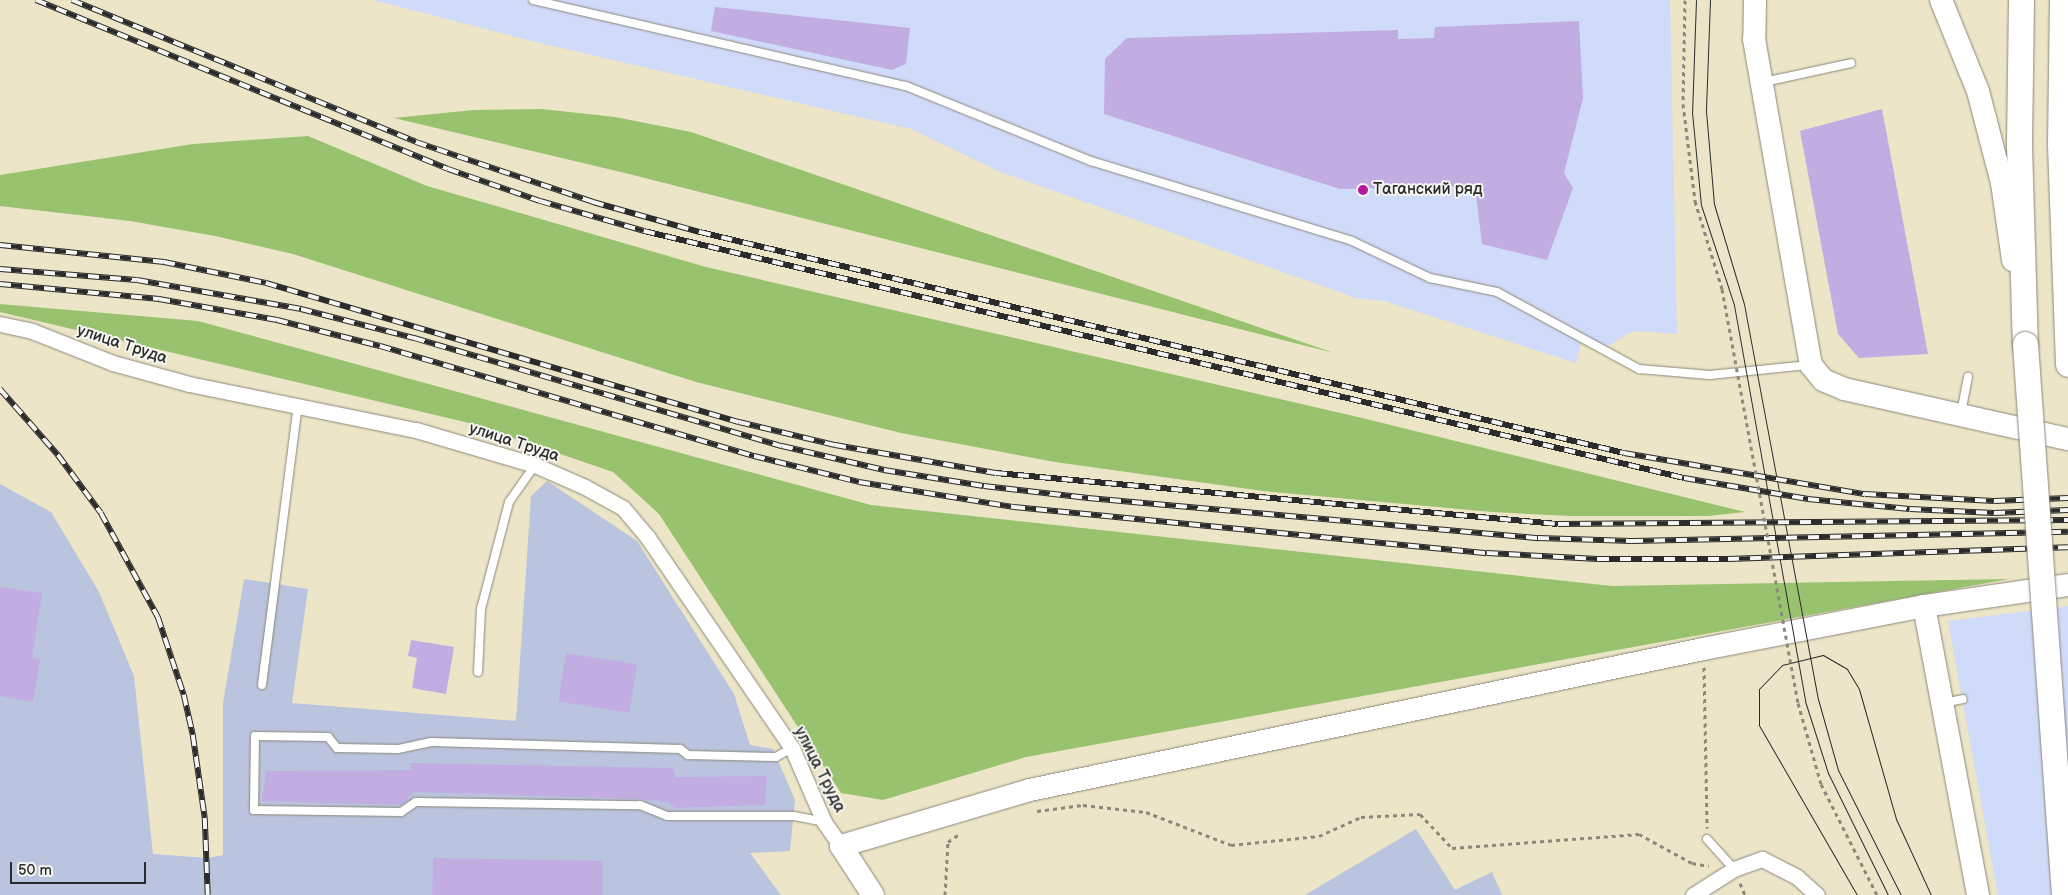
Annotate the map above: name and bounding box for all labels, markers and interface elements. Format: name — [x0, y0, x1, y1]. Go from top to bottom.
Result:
place label: Таганский ряд — [1373, 180, 1483, 200]
marker: Таганский ряд — [1357, 184, 1369, 196]
street label: улица Труда — [75, 321, 169, 369]
street label: улица Труда — [467, 419, 561, 467]
street label: улица Труда — [789, 724, 849, 816]
scale bar — [12, 852, 149, 884]
text: 50 m — [18, 861, 52, 880]

